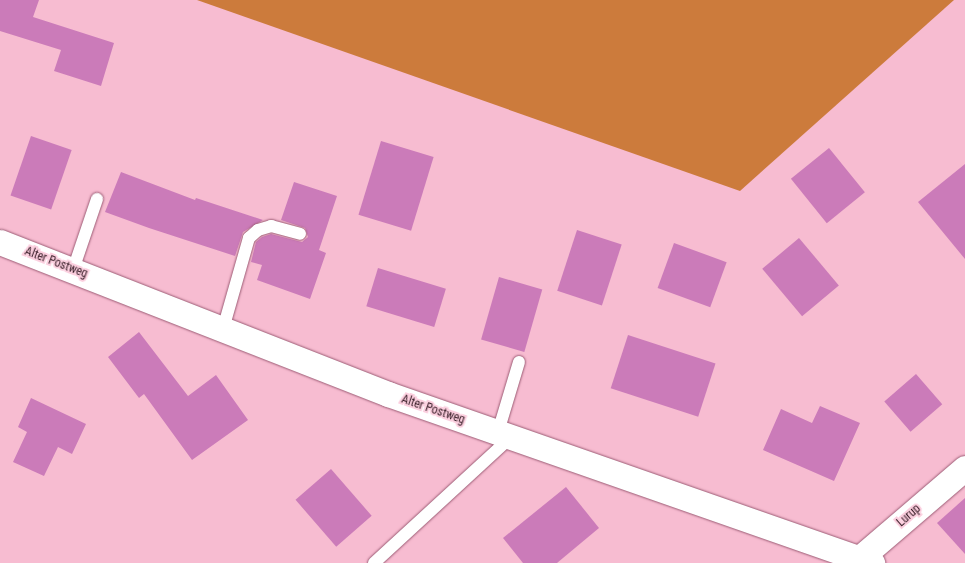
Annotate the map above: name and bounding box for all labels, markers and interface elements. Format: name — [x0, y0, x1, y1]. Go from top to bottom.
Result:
street label: Alter Postweg — [23, 244, 89, 282]
street label: Alter Postweg — [399, 392, 467, 428]
street label: Lurup — [894, 502, 924, 530]

